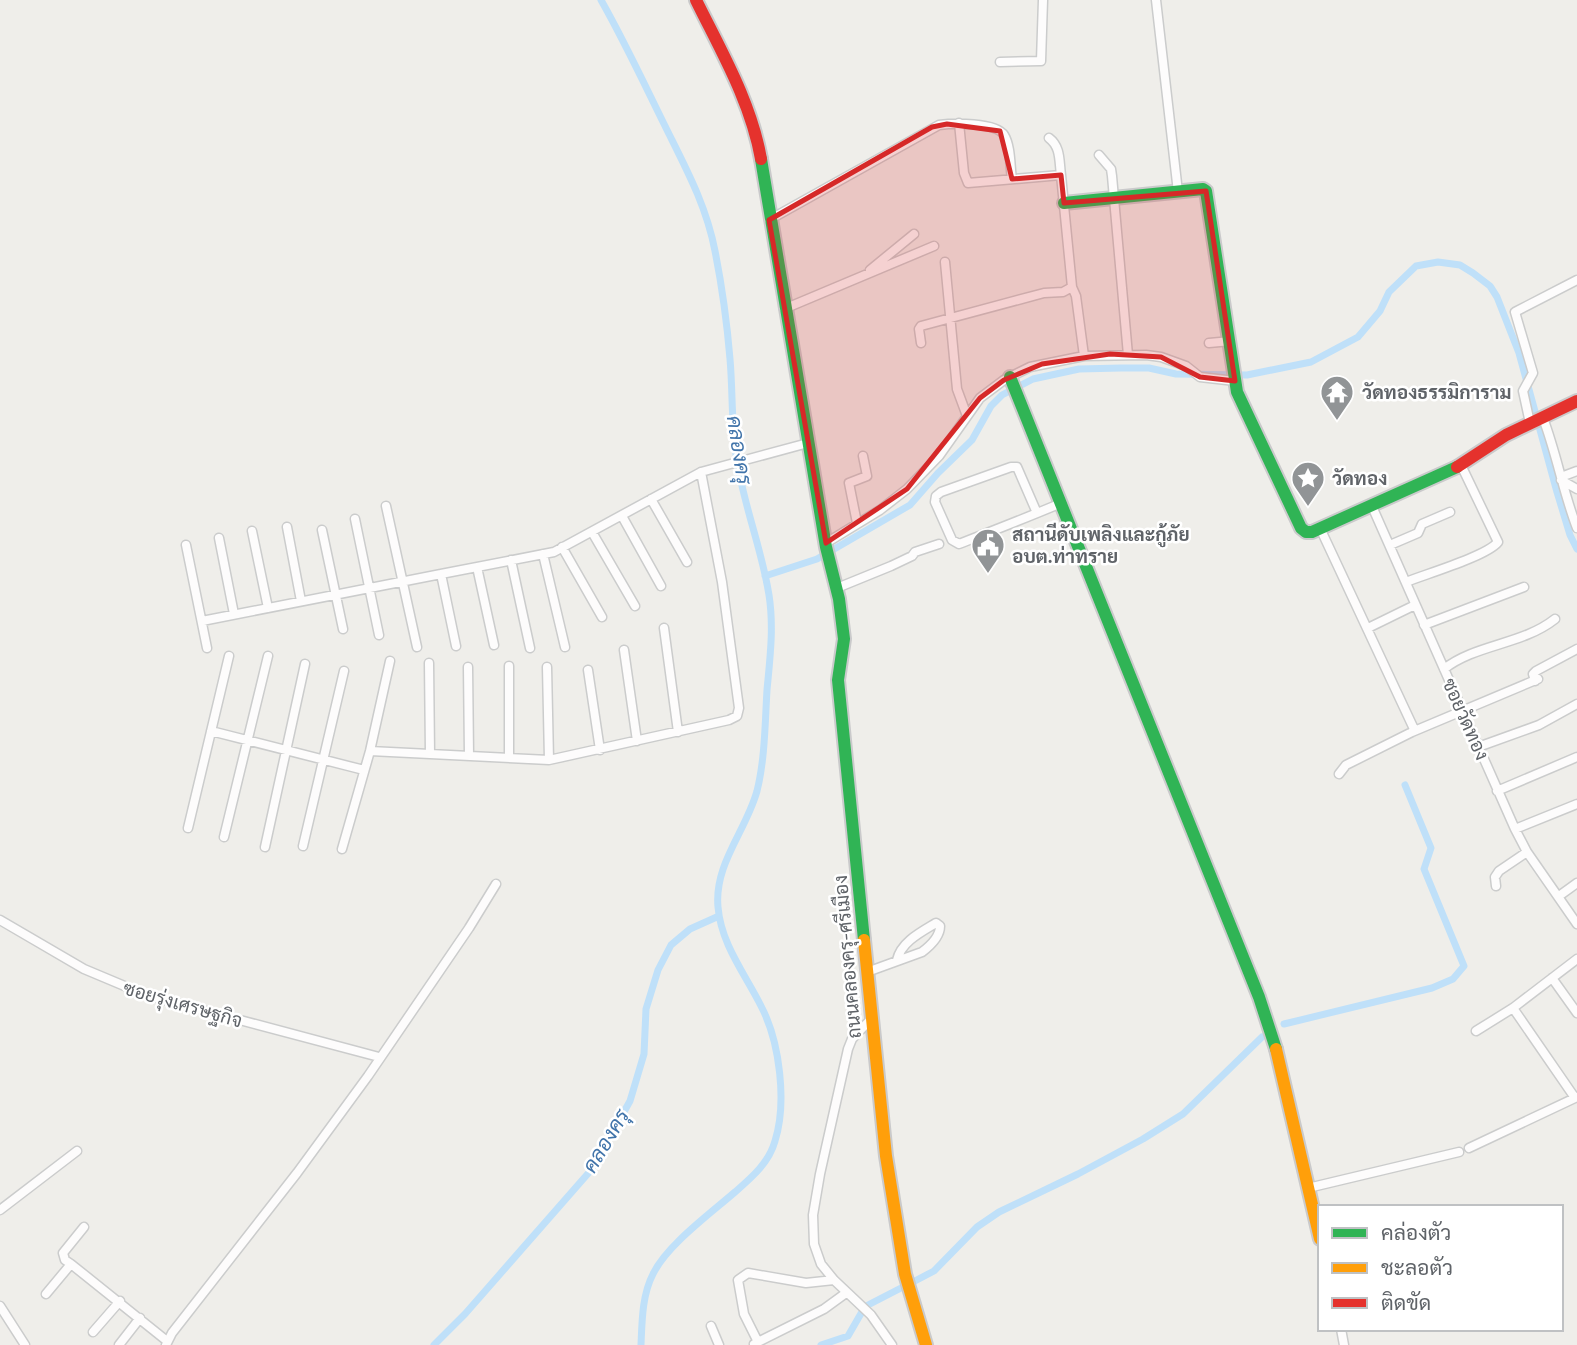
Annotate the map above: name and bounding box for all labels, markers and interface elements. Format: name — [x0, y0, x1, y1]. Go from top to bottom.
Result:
temple icon: วัดทองธรรมิการาม — [1318, 373, 1356, 422]
place label: วัดทองธรรมิการาม — [1362, 381, 1511, 404]
water label: คลองครุ — [720, 414, 757, 487]
place icon: วัดทอง — [1289, 459, 1327, 508]
place label: วัดทอง — [1332, 467, 1387, 490]
place label: สถานีดับเพลิงและกู้ภัย อบต.ท่าทราย — [1012, 522, 1190, 568]
public building icon: สถานีดับเพลิงและกู้ภัย อบต.ท่าทราย — [969, 526, 1007, 575]
street label: ซอยวัดทอง — [1437, 675, 1494, 764]
street label: ถนนคลองครุ-ศรีเมือง — [828, 874, 867, 1040]
street label: ซอยรุ่งเศรษฐกิจ — [120, 977, 245, 1033]
water label: คลองครุ — [577, 1104, 636, 1178]
legend — [1318, 1205, 1563, 1331]
text: คล่องตัว — [1381, 1220, 1451, 1245]
text: ชะลอตัว — [1381, 1255, 1453, 1280]
text: ติดขัด — [1381, 1290, 1431, 1315]

